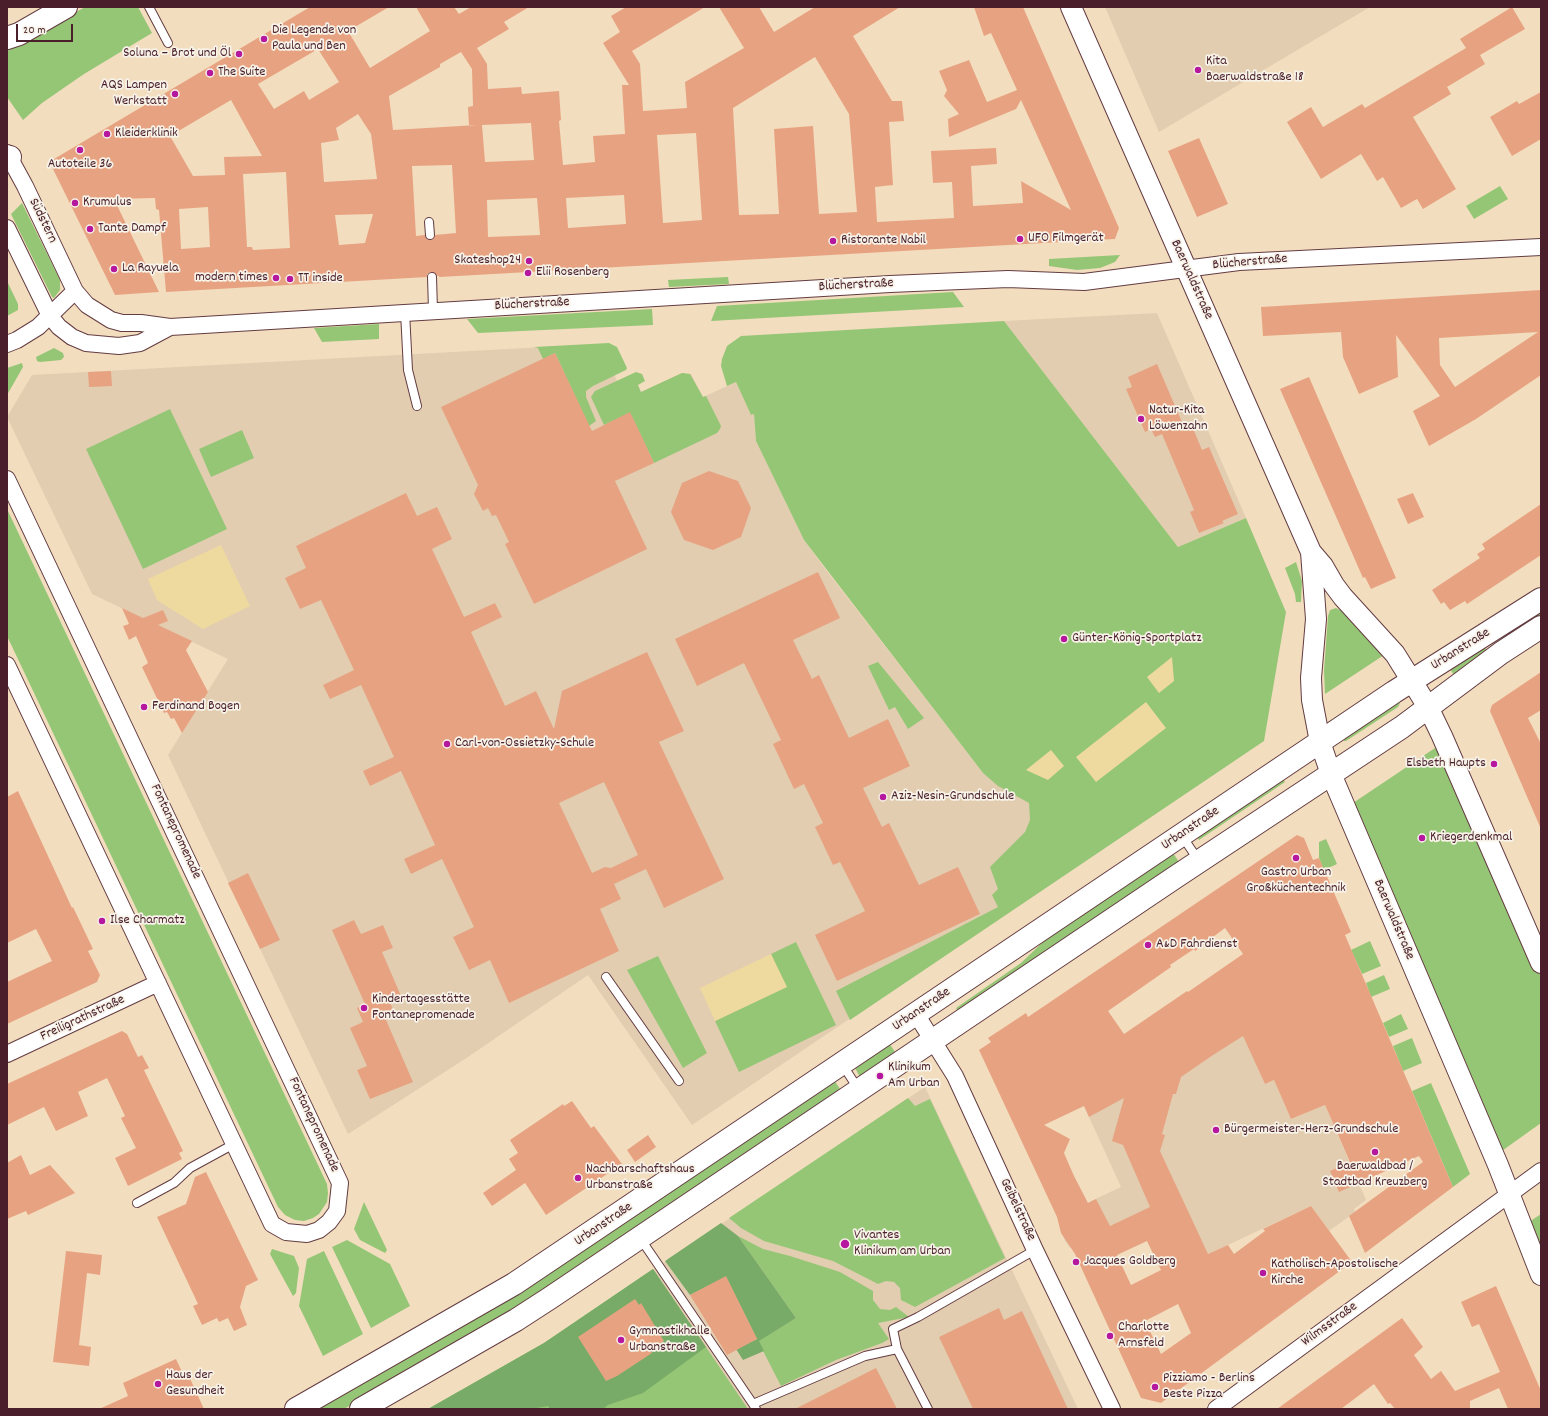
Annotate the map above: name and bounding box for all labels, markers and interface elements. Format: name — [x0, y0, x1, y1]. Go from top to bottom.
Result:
scale bar — [18, 16, 75, 42]
text: 20 m — [23, 22, 46, 39]
place label: Die Legende von Paula und Ben — [272, 23, 356, 56]
marker: Die Legende von Paula und Ben — [259, 34, 269, 44]
place label: Soluna – Brot und Öl — [123, 46, 231, 62]
marker: Soluna – Brot und Öl — [234, 49, 244, 59]
place label: Kita Baerwaldstraße 18 — [1206, 54, 1304, 86]
place label: The Suite — [218, 65, 265, 81]
marker: Kita Baerwaldstraße 18 — [1193, 65, 1203, 75]
marker: The Suite — [205, 68, 215, 78]
place label: AQS Lampen Werkstatt — [101, 78, 167, 110]
marker: AQS Lampen Werkstatt — [170, 89, 180, 99]
place label: Kleiderklinik — [115, 126, 178, 142]
marker: Kleiderklinik — [102, 129, 112, 139]
marker: Autoteile 36 — [75, 145, 85, 155]
place label: Autoteile 36 — [48, 157, 112, 173]
place label: Krumulus — [83, 195, 132, 211]
street label: Südstern — [24, 196, 60, 246]
marker: Krumulus — [70, 198, 80, 208]
place label: Tante Dampf — [98, 221, 166, 237]
marker: Tante Dampf — [85, 224, 95, 234]
place label: UFO Filmgerät — [1028, 231, 1104, 247]
place label: Ristorante Nabil — [841, 233, 926, 249]
marker: UFO Filmgerät — [1015, 234, 1025, 244]
marker: Ristorante Nabil — [828, 236, 838, 246]
street label: Baerwaldstraße — [1166, 237, 1216, 323]
street label: Blücherstraße — [1212, 251, 1288, 275]
place label: Skateshop24 — [454, 253, 521, 269]
marker: Skateshop24 — [524, 256, 534, 266]
place label: La Rayuela — [122, 261, 179, 277]
marker: La Rayuela — [109, 264, 119, 274]
place label: Elii Rosenberg — [536, 265, 609, 281]
marker: Elii Rosenberg — [523, 268, 533, 278]
place label: modern times — [195, 270, 268, 286]
place label: TT inside — [298, 271, 343, 287]
marker: modern times — [271, 273, 281, 283]
marker: TT inside — [285, 274, 295, 284]
street label: Blücherstraße — [818, 276, 894, 296]
street label: Blücherstraße — [494, 295, 570, 315]
place label: Natur-Kita Löwenzahn — [1149, 403, 1207, 436]
marker: Natur-Kita Löwenzahn — [1136, 414, 1146, 424]
street label: Urbanstraße — [1428, 625, 1494, 675]
place label: Günter-König-Sportplatz — [1072, 631, 1202, 647]
marker: Günter-König-Sportplatz — [1059, 634, 1069, 644]
place label: Ferdinand Bogen — [152, 699, 240, 715]
marker: Ferdinand Bogen — [139, 702, 149, 712]
place label: Carl-von-Ossietzky-Schule — [455, 736, 594, 752]
marker: Carl-von-Ossietzky-Schule — [442, 739, 452, 749]
place label: Elsbeth Haupts — [1406, 756, 1486, 772]
marker: Elsbeth Haupts — [1489, 759, 1499, 769]
street label: Fontanepromenade — [146, 782, 204, 882]
place label: Aziz-Nesin-Grundschule — [891, 789, 1014, 805]
marker: Aziz-Nesin-Grundschule — [878, 792, 888, 802]
street label: Urbanstraße — [1159, 803, 1223, 855]
place label: Kriegerdenkmal — [1430, 830, 1512, 846]
marker: Kriegerdenkmal — [1417, 833, 1427, 843]
marker: Gastro Urban Großküchentechnik — [1291, 853, 1301, 863]
place label: Gastro Urban Großküchentechnik — [1246, 865, 1346, 898]
street label: Baerwaldstraße — [1369, 877, 1417, 963]
place label: Ilse Charmatz — [110, 913, 185, 929]
marker: Ilse Charmatz — [97, 916, 107, 926]
place label: A&D Fahrdienst — [1156, 937, 1237, 953]
marker: A&D Fahrdienst — [1143, 940, 1153, 950]
street label: Urbanstraße — [890, 984, 954, 1036]
street label: Freiligrathstraße — [38, 992, 128, 1046]
place label: Kindertagesstätte Fontanepromenade — [372, 992, 475, 1024]
marker: Kindertagesstätte Fontanepromenade — [359, 1003, 369, 1013]
place label: Klinikum Am Urban — [888, 1060, 940, 1092]
marker: Klinikum Am Urban — [875, 1071, 885, 1081]
street label: Fontanepromenade — [284, 1075, 342, 1175]
place label: Bürgermeister-Herz-Grundschule — [1224, 1122, 1398, 1138]
marker: Bürgermeister-Herz-Grundschule — [1211, 1125, 1221, 1135]
marker: Baerwaldbad / Stadtbad Kreuzberg — [1370, 1147, 1380, 1157]
place label: Baerwaldbad / Stadtbad Kreuzberg — [1323, 1159, 1427, 1192]
place label: Nachbarschaftshaus Urbanstraße — [586, 1162, 695, 1194]
marker: Nachbarschaftshaus Urbanstraße — [573, 1173, 583, 1183]
street label: Geibelstraße — [995, 1176, 1039, 1244]
street label: Urbanstraße — [572, 1199, 636, 1251]
place label: Vivantes Klinikum am Urban — [854, 1228, 950, 1260]
marker: Vivantes Klinikum am Urban — [839, 1238, 851, 1250]
place label: Jacques Goldberg — [1084, 1254, 1176, 1270]
marker: Jacques Goldberg — [1071, 1257, 1081, 1267]
place label: Katholisch-Apostolische Kirche — [1271, 1257, 1398, 1290]
marker: Katholisch-Apostolische Kirche — [1258, 1268, 1268, 1278]
street label: Wilmsstraße — [1299, 1299, 1361, 1351]
place label: Charlotte Arnsfeld — [1118, 1320, 1169, 1352]
place label: Gymnastikhalle Urbanstraße — [629, 1324, 710, 1356]
marker: Charlotte Arnsfeld — [1105, 1331, 1115, 1341]
marker: Gymnastikhalle Urbanstraße — [616, 1335, 626, 1345]
place label: Haus der Gesundheit — [166, 1368, 224, 1400]
place label: Pizziamo - Berlins Beste Pizza — [1163, 1371, 1255, 1404]
marker: Haus der Gesundheit — [153, 1379, 163, 1389]
marker: Pizziamo - Berlins Beste Pizza — [1150, 1382, 1160, 1392]

